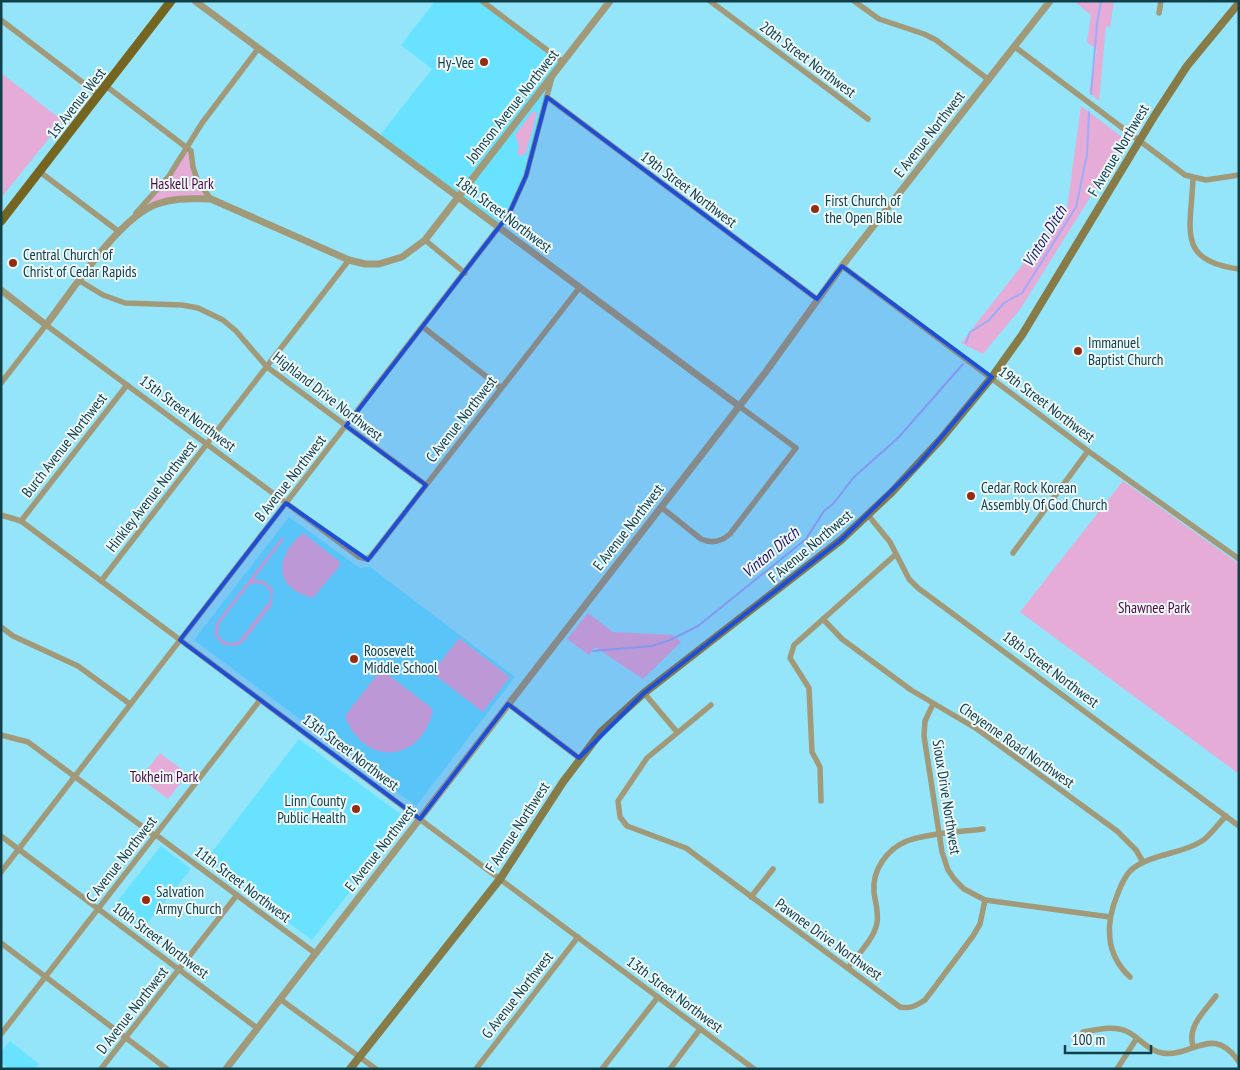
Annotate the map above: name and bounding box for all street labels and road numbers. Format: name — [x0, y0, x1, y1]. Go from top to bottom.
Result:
street label: 20th Street Northwest — [756, 17, 860, 101]
street label: Johnson Avenue Northwest — [461, 45, 562, 167]
street label: 1st Avenue West — [42, 64, 110, 142]
street label: E Avenue Northwest — [889, 87, 969, 181]
street label: F Avenue Northwest — [1083, 101, 1153, 199]
street label: 19th Street Northwest — [637, 147, 741, 231]
street label: 18th Street Northwest — [452, 172, 556, 256]
street label: Highland Drive Northwest — [269, 347, 387, 445]
street label: 19th Street Northwest — [995, 362, 1099, 446]
street label: 15th Street Northwest — [136, 371, 240, 455]
street label: C Avenue Northwest — [421, 372, 501, 466]
street label: Burch Avenue Northwest — [17, 389, 111, 501]
street label: B Avenue Northwest — [250, 431, 330, 525]
street label: Hinkley Avenue Northwest — [102, 437, 200, 555]
street label: E Avenue Northwest — [588, 480, 668, 574]
street label: F Avenue Northwest — [764, 505, 856, 587]
street label: 18th Street Northwest — [999, 627, 1103, 711]
street label: Cheyenne Road Northwest — [956, 698, 1078, 792]
street label: 13th Street Northwest — [299, 710, 403, 794]
street label: Sioux Drive Northwest — [929, 738, 965, 856]
street label: F Avenue Northwest — [481, 778, 553, 876]
street label: E Avenue Northwest — [340, 801, 420, 895]
street label: C Avenue Northwest — [81, 812, 161, 906]
street label: 11th Street Northwest — [191, 842, 295, 926]
street label: Pawnee Drive Northwest — [772, 894, 886, 984]
street label: 10th Street Northwest — [109, 898, 213, 982]
street label: G Avenue Northwest — [477, 948, 557, 1042]
street label: 13th Street Northwest — [623, 952, 727, 1036]
street label: D Avenue Northwest — [92, 963, 172, 1057]

